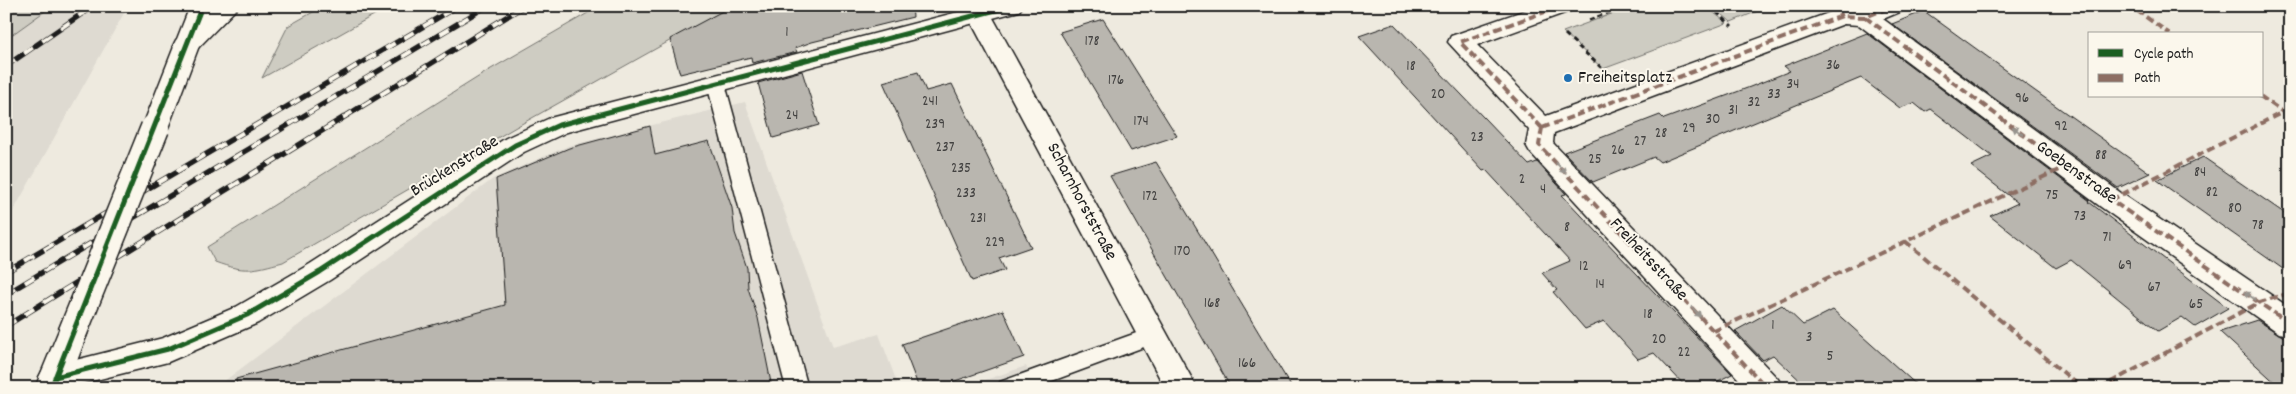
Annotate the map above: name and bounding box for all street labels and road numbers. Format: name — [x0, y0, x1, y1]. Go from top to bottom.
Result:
street label: Brückenstraße — [406, 130, 504, 204]
street label: Goebenstraße — [2030, 135, 2122, 211]
street label: Scharnhorststraße — [1039, 139, 1123, 265]
street label: Freiheitsstraße — [1603, 213, 1693, 307]

